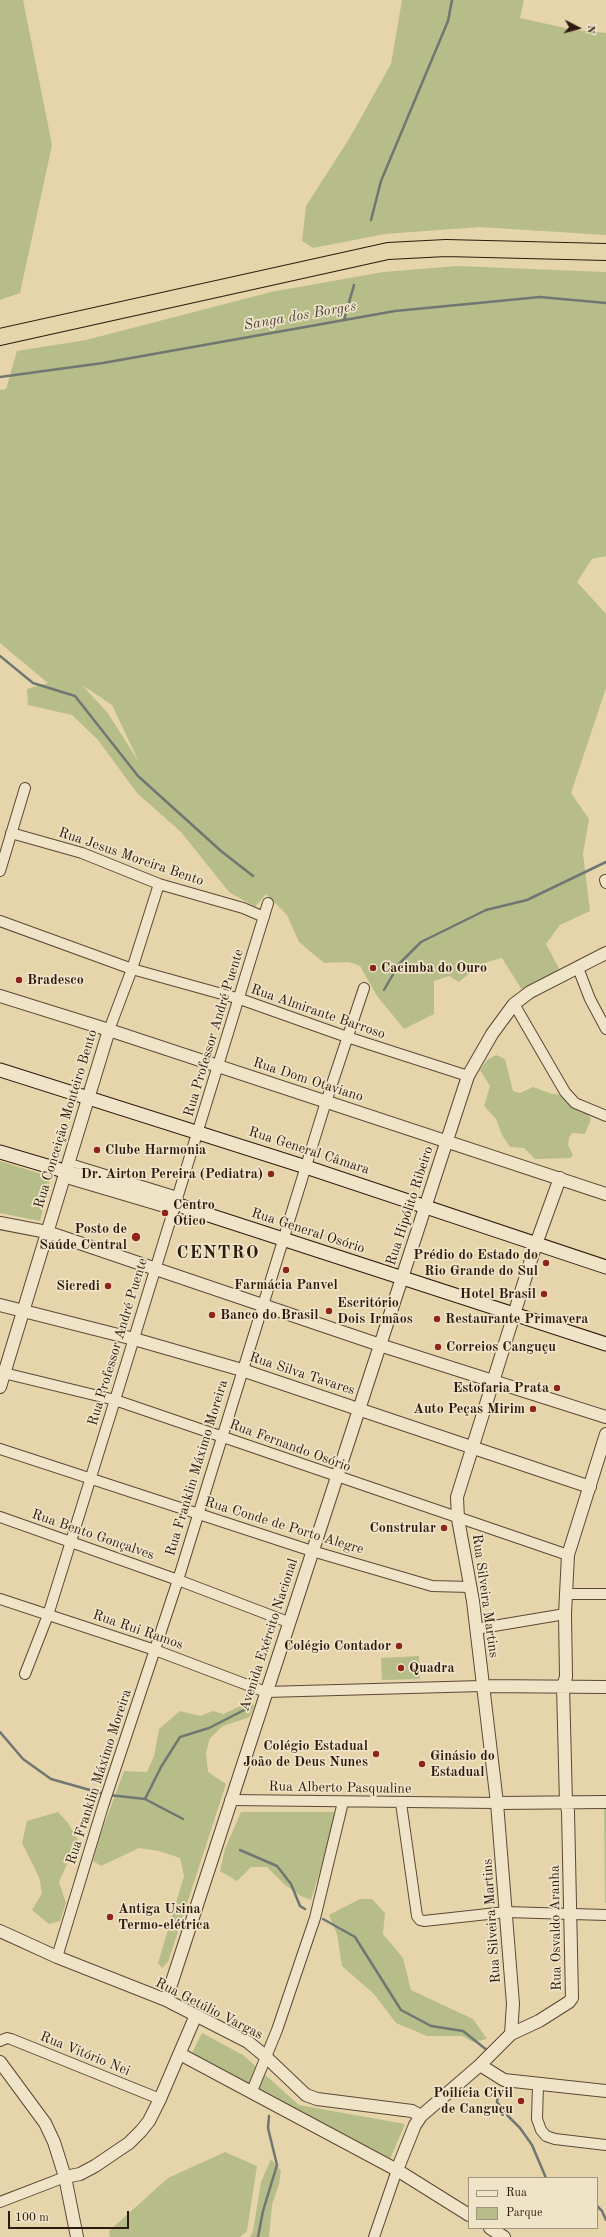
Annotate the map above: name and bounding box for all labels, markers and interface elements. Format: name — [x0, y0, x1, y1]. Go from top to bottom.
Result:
north arrow — [558, 8, 598, 48]
text: N — [585, 25, 596, 34]
water label: Sanga dos Borges — [242, 297, 358, 335]
street label: Rua Jesus Moreira Bento — [56, 824, 206, 890]
street label: Rua Professor André Puente — [180, 947, 248, 1119]
place label: Cacimba do Ouro — [381, 960, 487, 976]
marker: Cacimba do Ouro — [368, 963, 378, 973]
place label: Bradesco — [27, 972, 84, 988]
marker: Bradesco — [14, 975, 24, 985]
street label: Rua Almirante Barroso — [249, 981, 387, 1043]
street label: Rua Conceição Monteiro Bento — [31, 1028, 101, 1210]
street label: Rua Dom Otaviano — [251, 1054, 365, 1106]
street label: Rua General Câmara — [246, 1124, 372, 1178]
place label: Clube Harmonia — [105, 1142, 206, 1158]
street label: Rua Hipólito Ribeiro — [383, 1144, 437, 1268]
marker: Clube Harmonia — [92, 1145, 102, 1155]
place label: Dr. Airton Pereira (Pediatra) — [81, 1166, 263, 1182]
marker: Dr. Airton Pereira (Pediatra) — [266, 1169, 276, 1179]
place label: Centro Ótico — [173, 1197, 215, 1230]
street label: Rua General Osório — [249, 1205, 367, 1257]
marker: Centro Ótico — [160, 1208, 170, 1218]
place label: Posto de Saúde Central — [39, 1221, 127, 1254]
marker: Posto de Saúde Central — [130, 1231, 142, 1243]
district label: CENTRO — [177, 1242, 259, 1264]
place label: Prédio do Estado do Rio Grande do Sul — [413, 1247, 538, 1280]
street label: Rua Professor André Puente — [84, 1256, 152, 1428]
marker: Prédio do Estado do Rio Grande do Sul — [541, 1258, 551, 1268]
marker: Farmácia Panvel — [281, 1265, 291, 1275]
place label: Farmácia Panvel — [234, 1277, 338, 1293]
place label: Sicredi — [56, 1278, 100, 1294]
marker: Sicredi — [103, 1281, 113, 1291]
place label: Hotel Brasil — [460, 1286, 536, 1302]
marker: Hotel Brasil — [539, 1289, 549, 1299]
place label: Escritório Dois Irmãos — [337, 1295, 413, 1328]
marker: Escritório Dois Irmãos — [324, 1306, 334, 1316]
place label: Banco do Brasil — [220, 1307, 318, 1323]
marker: Banco do Brasil — [207, 1310, 217, 1320]
place label: Restaurante Primavera — [445, 1311, 588, 1327]
marker: Restaurante Primavera — [432, 1314, 442, 1324]
place label: Correios Canguçu — [446, 1339, 556, 1355]
marker: Correios Canguçu — [433, 1342, 443, 1352]
street label: Rua Silva Tavares — [247, 1349, 357, 1399]
street label: Rua Franklin Máximo Moreira — [162, 1378, 232, 1558]
place label: Estofaria Prata — [453, 1380, 549, 1396]
marker: Estofaria Prata — [552, 1383, 562, 1393]
place label: Auto Peças Mirim — [413, 1401, 525, 1417]
marker: Auto Peças Mirim — [528, 1404, 538, 1414]
street label: Rua Fernando Osório — [227, 1416, 353, 1476]
street label: Rua Conde de Porto Alegre — [202, 1494, 366, 1558]
street label: Rua Bento Gonçalves — [30, 1506, 156, 1564]
place label: Constrular — [370, 1520, 436, 1536]
marker: Constrular — [439, 1523, 449, 1533]
street label: Rua Silveira Martins — [468, 1533, 502, 1659]
street label: Avenida Exército Nacional — [236, 1556, 302, 1714]
street label: Rua Rui Ramos — [91, 1607, 185, 1653]
place label: Colégio Contador — [284, 1638, 391, 1654]
marker: Colégio Contador — [394, 1641, 404, 1651]
place label: Quadra — [409, 1660, 454, 1676]
marker: Quadra — [396, 1663, 406, 1673]
street label: Rua Franklin Máximo Moreira — [63, 1687, 135, 1867]
place label: Colégio Estadual João de Deus Nunes — [243, 1738, 368, 1770]
place label: Ginásio do Estadual — [430, 1748, 495, 1780]
marker: Colégio Estadual João de Deus Nunes — [371, 1749, 381, 1759]
marker: Ginásio do Estadual — [417, 1759, 427, 1769]
street label: Rua Alberto Pasqualine — [268, 1778, 412, 1798]
street label: Rua Silveira Martins — [479, 1858, 505, 1984]
street label: Rua Osvaldo Aranha — [547, 1865, 565, 1991]
place label: Antiga Usina Termo-elétrica — [118, 1901, 210, 1934]
marker: Antiga Usina Termo-elétrica — [105, 1912, 115, 1922]
street label: Rua Getúlio Vargas — [152, 1975, 266, 2043]
street label: Rua Vitório Nei — [38, 2028, 132, 2080]
place label: Poilícia Civil de Canguçu — [433, 2085, 513, 2118]
marker: Poilícia Civil de Canguçu — [516, 2096, 526, 2106]
legend — [468, 2177, 598, 2229]
text: Rua — [506, 2187, 527, 2199]
scale bar — [10, 2203, 131, 2229]
text: Parque — [506, 2207, 542, 2219]
text: 100 m — [15, 2212, 49, 2224]

